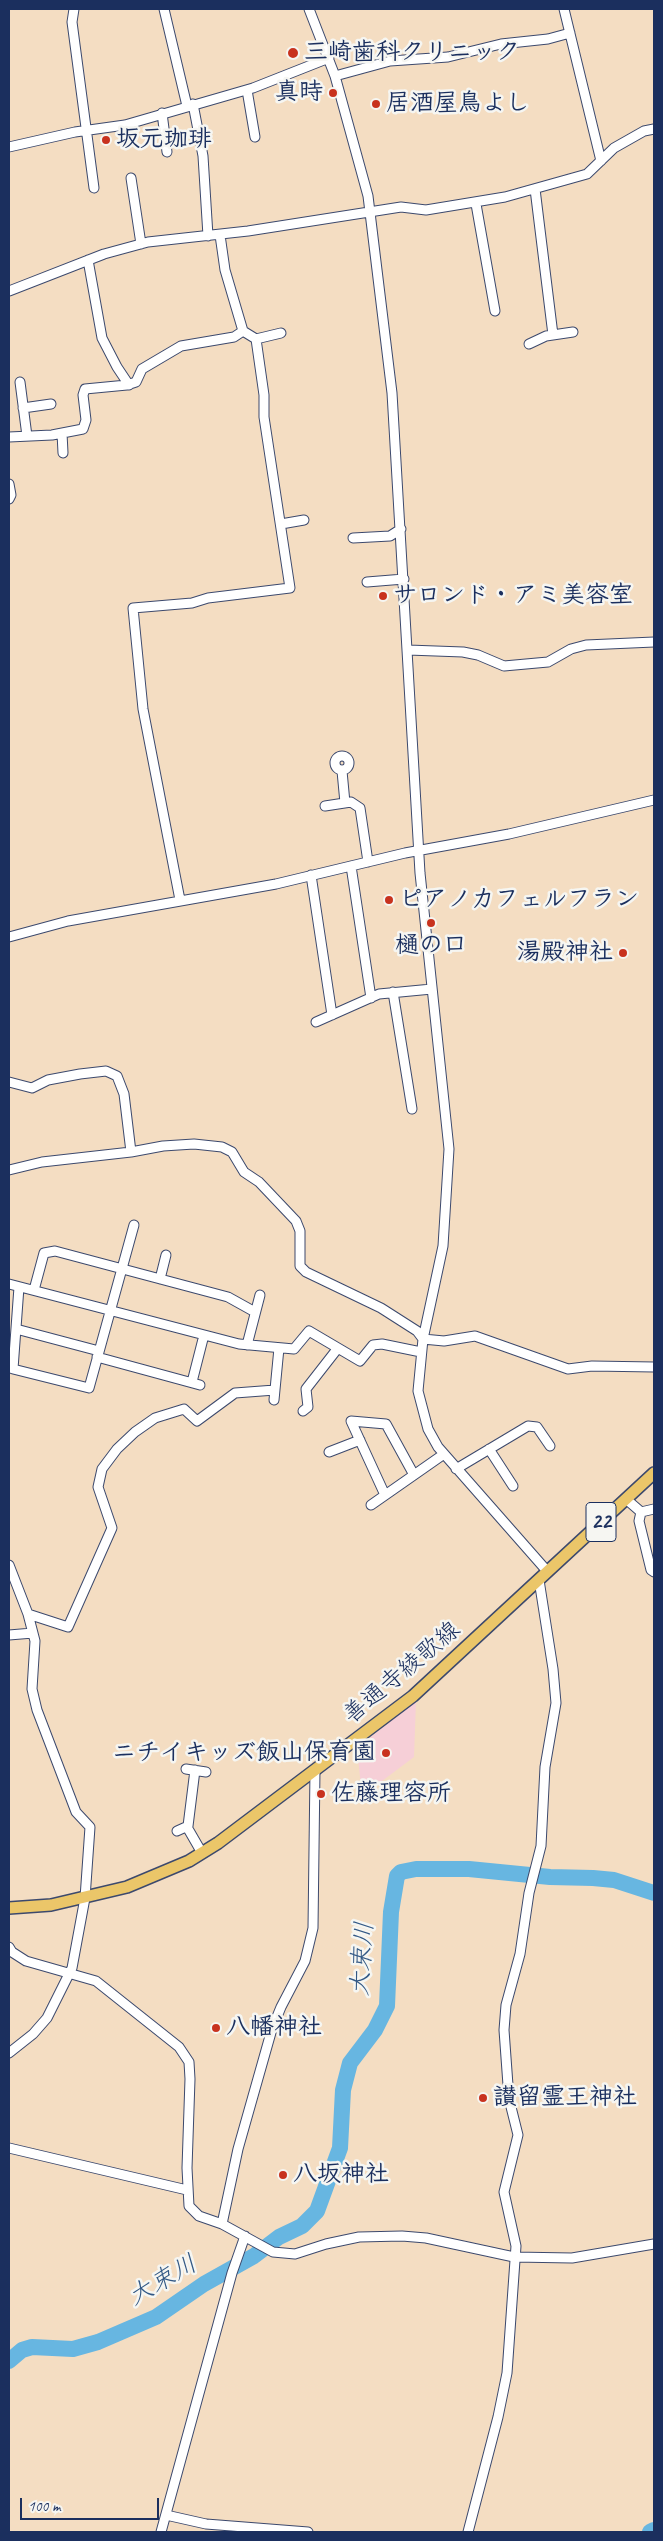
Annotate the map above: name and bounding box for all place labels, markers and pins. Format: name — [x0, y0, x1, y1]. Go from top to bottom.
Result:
place label: 三崎歯科クリニック — [304, 39, 520, 67]
marker: 三崎歯科クリニック — [286, 46, 300, 60]
place label: 真時 — [275, 79, 323, 107]
marker: 真時 — [327, 87, 339, 99]
place label: 居酒屋鳥よし — [386, 90, 530, 118]
marker: 居酒屋鳥よし — [370, 98, 382, 110]
place label: 坂元珈琲 — [116, 126, 212, 154]
marker: 坂元珈琲 — [100, 134, 112, 146]
place label: サロンド・アミ美容室 — [393, 582, 633, 610]
marker: サロンド・アミ美容室 — [377, 590, 389, 602]
place label: ピアノカフェルフラン — [399, 886, 639, 914]
marker: ピアノカフェルフラン — [383, 894, 395, 906]
marker: 樋の口 — [425, 917, 437, 929]
place label: 樋の口 — [395, 932, 467, 960]
place label: 湯殿神社 — [517, 939, 613, 967]
marker: 湯殿神社 — [617, 947, 629, 959]
place label: ニチイキッズ飯山保育園 — [112, 1739, 376, 1767]
marker: ニチイキッズ飯山保育園 — [380, 1747, 392, 1759]
place label: 佐藤理容所 — [331, 1780, 451, 1808]
marker: 佐藤理容所 — [315, 1788, 327, 1800]
place label: 八幡神社 — [226, 2014, 322, 2042]
marker: 八幡神社 — [210, 2022, 222, 2034]
place label: 讃留霊王神社 — [493, 2084, 637, 2112]
marker: 讃留霊王神社 — [477, 2092, 489, 2104]
place label: 八坂神社 — [293, 2161, 389, 2189]
marker: 八坂神社 — [277, 2169, 289, 2181]

